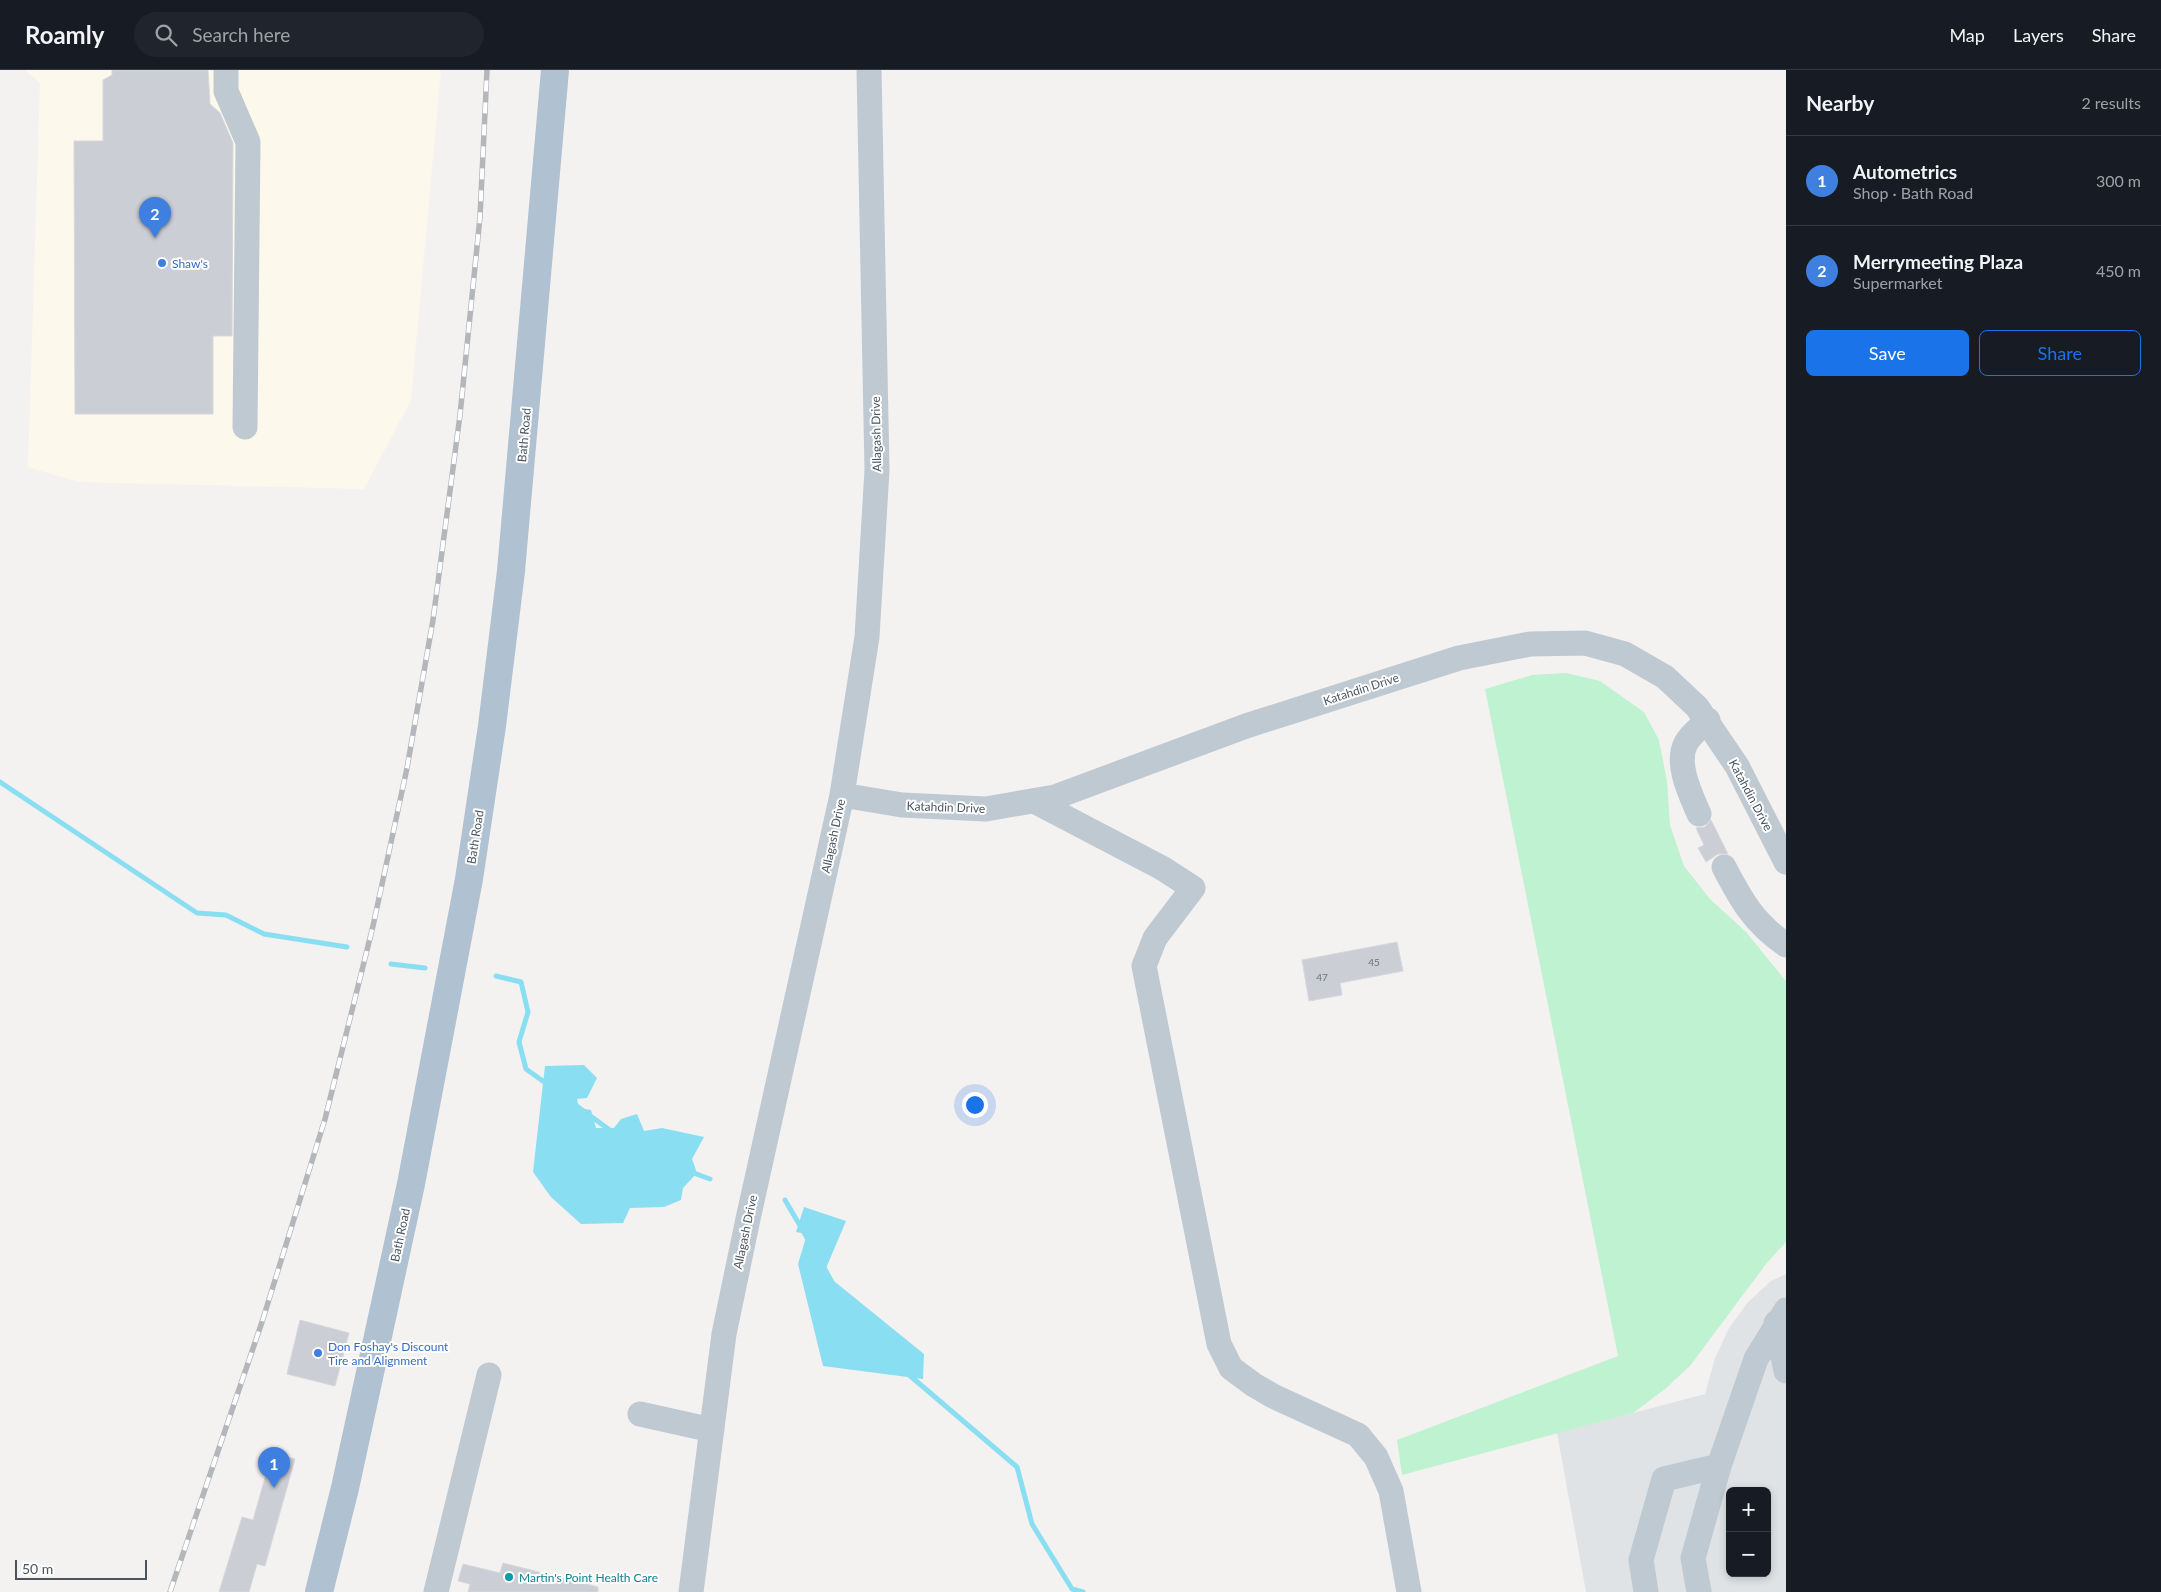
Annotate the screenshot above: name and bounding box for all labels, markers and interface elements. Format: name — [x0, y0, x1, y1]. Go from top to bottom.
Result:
search box — [134, 12, 484, 57]
text: Roamly — [25, 20, 104, 49]
icon: search — [152, 21, 180, 49]
text: Search here — [192, 23, 290, 46]
text: Map — [1949, 24, 1985, 46]
text: Layers — [2013, 24, 2064, 46]
text: Share — [2092, 24, 2136, 46]
text: Nearby — [1806, 90, 1874, 115]
text: 2 results — [2081, 93, 2141, 112]
text: Autometrics — [1853, 160, 1957, 183]
text: 1 — [1817, 171, 1827, 190]
text: 300 m — [2096, 171, 2141, 190]
text: Shop · Bath Road — [1853, 183, 1973, 202]
pin: 2 — [139, 197, 171, 238]
text: Merrymeeting Plaza — [1853, 250, 2023, 273]
place label: Shaw's — [172, 256, 208, 271]
marker: Shaw's — [156, 257, 168, 269]
text: 2 — [1817, 261, 1827, 280]
text: 450 m — [2096, 261, 2141, 280]
text: Supermarket — [1853, 273, 1942, 292]
button: Save — [1806, 330, 1969, 376]
button: Share — [1979, 330, 2141, 376]
street label: Allagash Drive — [868, 396, 884, 472]
street label: Bath Road — [514, 407, 534, 463]
street label: Katahdin Drive — [1321, 670, 1401, 708]
street label: Katahdin Drive — [1726, 757, 1776, 833]
street label: Allagash Drive — [818, 798, 848, 874]
street label: Katahdin Drive — [906, 798, 986, 816]
street label: Bath Road — [463, 809, 487, 865]
house number: 45 — [1368, 956, 1380, 968]
house number: 47 — [1316, 971, 1328, 983]
your location — [962, 1092, 988, 1118]
street label: Allagash Drive — [730, 1194, 760, 1270]
street label: Bath Road — [387, 1207, 413, 1263]
place label: Don Foshay's Discount Tire and Alignment — [328, 1339, 449, 1368]
marker: Don Foshay's Discount Tire and Alignment — [312, 1347, 324, 1359]
pin: 1 — [258, 1447, 290, 1488]
map controls — [1726, 1487, 1771, 1577]
button: + — [1726, 1487, 1771, 1532]
button: − — [1726, 1532, 1771, 1577]
scale bar — [15, 1557, 148, 1580]
text: 50 m — [22, 1560, 53, 1577]
place label: Martin's Point Health Care — [519, 1570, 658, 1585]
marker: Martin's Point Health Care — [503, 1571, 515, 1583]

